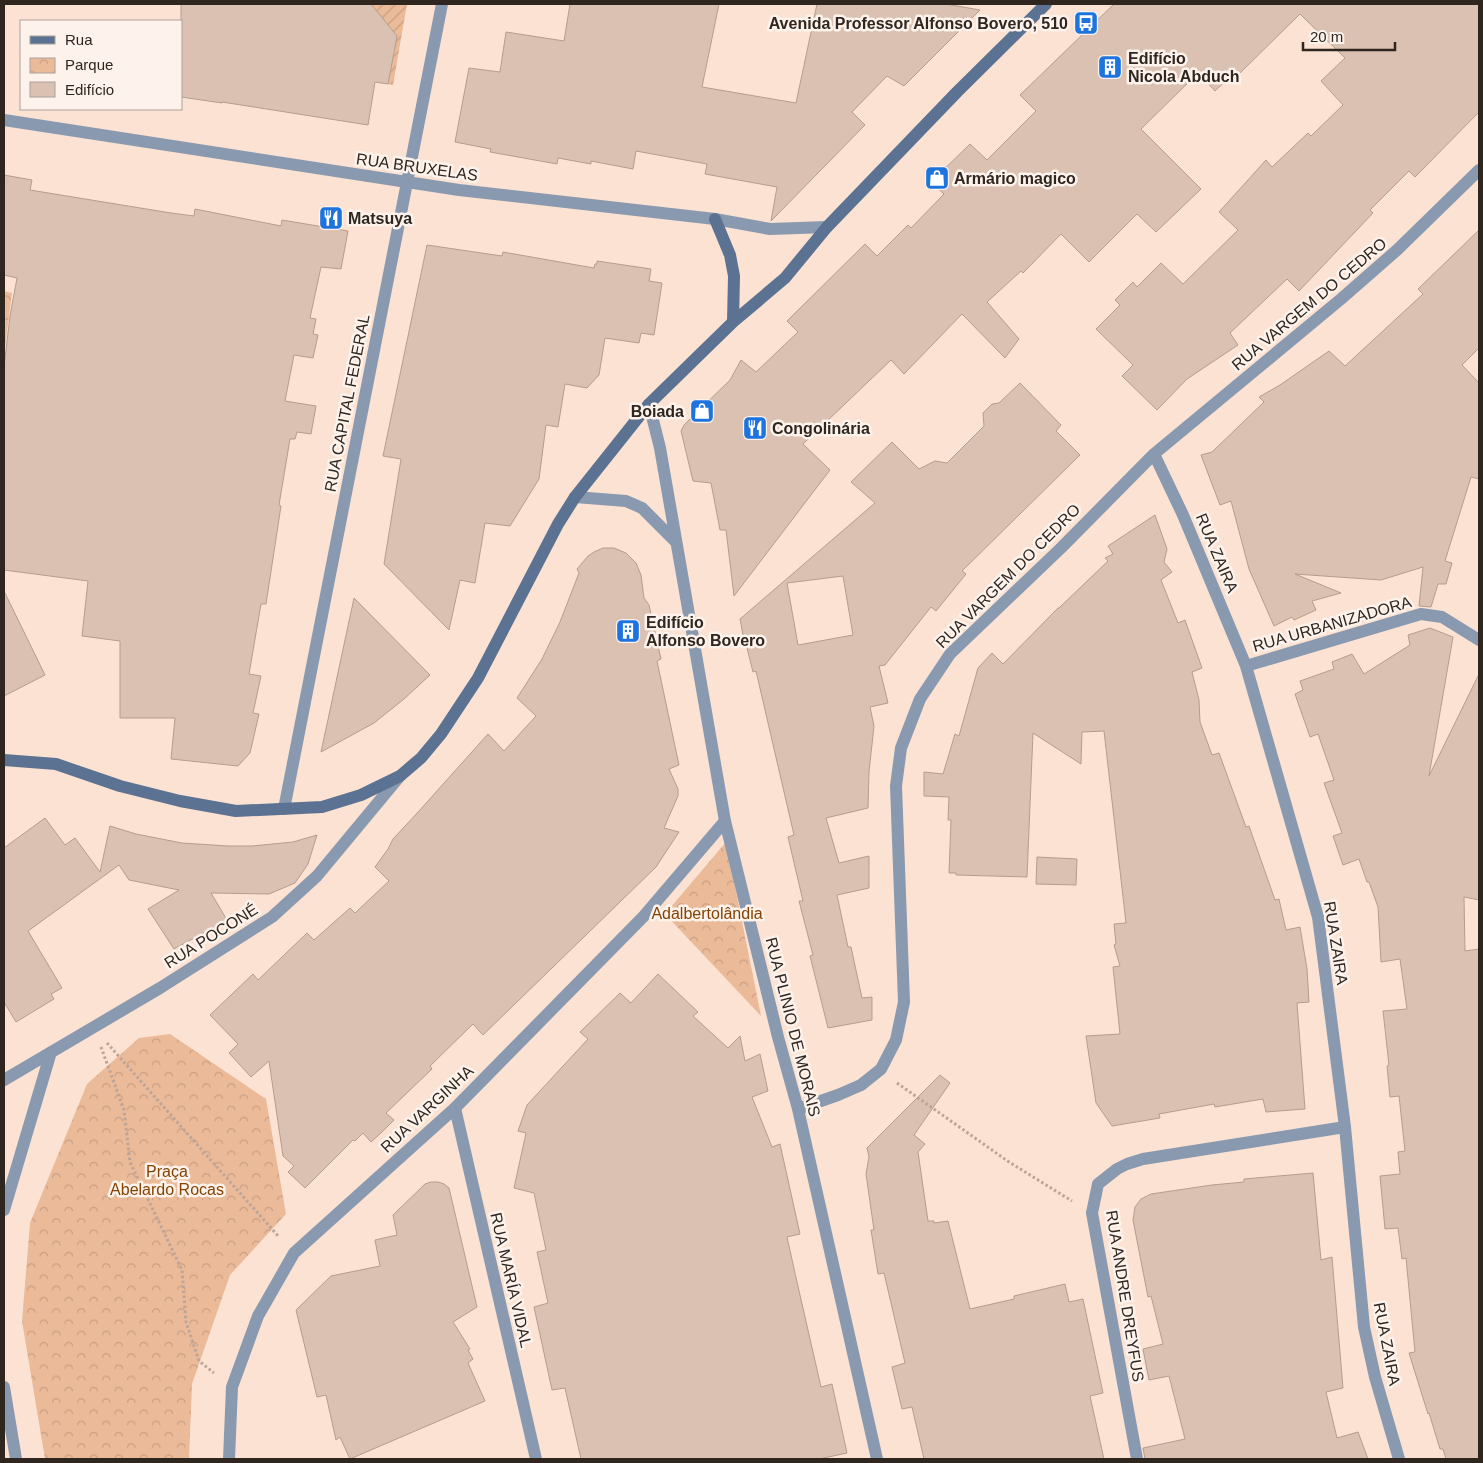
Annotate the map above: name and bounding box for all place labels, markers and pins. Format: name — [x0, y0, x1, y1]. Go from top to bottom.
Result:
bus stop icon: Avenida Professor Alfonso Bovero, 510 — [1073, 10, 1099, 36]
place label: Avenida Professor Alfonso Bovero, 510 — [769, 15, 1068, 32]
place label: Edifício Nicola Abduch — [1128, 50, 1239, 85]
building icon: Edifício Nicola Abduch — [1097, 54, 1123, 80]
shop icon: Armário magico — [924, 165, 950, 191]
place label: Armário magico — [954, 170, 1076, 187]
restaurant icon: Matsuya — [318, 205, 344, 231]
place label: Matsuya — [348, 210, 412, 227]
shop icon: Boiada — [689, 398, 715, 424]
place label: Boiada — [631, 403, 684, 420]
restaurant icon: Congolinária — [742, 415, 768, 441]
place label: Congolinária — [772, 420, 870, 437]
place label: Edifício Alfonso Bovero — [646, 614, 765, 649]
building icon: Edifício Alfonso Bovero — [615, 618, 641, 644]

